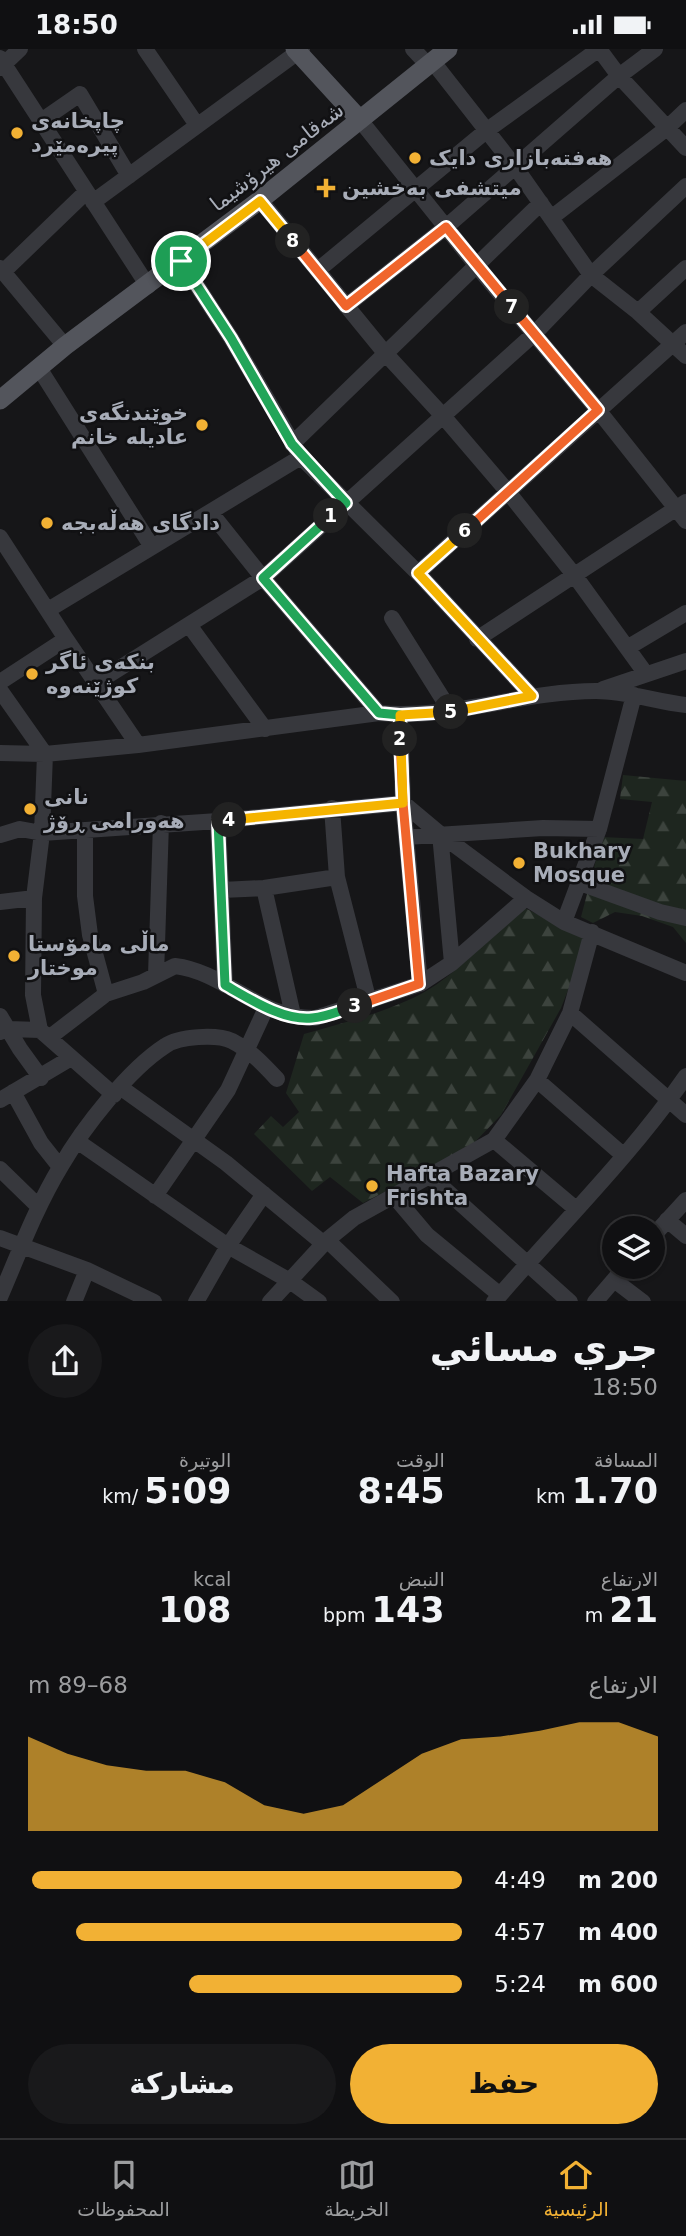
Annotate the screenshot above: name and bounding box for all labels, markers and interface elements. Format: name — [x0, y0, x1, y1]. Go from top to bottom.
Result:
text: 18:50 — [35, 10, 118, 40]
street label: شەقامی هیرۆشیما — [206, 98, 348, 216]
place label: چاپخانەی پیرەمێرد — [31, 109, 125, 157]
marker: چاپخانەی پیرەمێرد — [9, 125, 25, 141]
place label: هەفتەبازاری دایک — [429, 146, 612, 170]
marker: هەفتەبازاری دایک — [407, 150, 423, 166]
place label: میتشفی بەخشین — [342, 176, 522, 200]
marker: میتشفی بەخشین — [316, 178, 336, 198]
pin: 8 — [276, 223, 310, 259]
text: 8 — [286, 229, 299, 251]
pin — [151, 231, 211, 291]
icon: arrive — [162, 242, 200, 280]
pin: 7 — [494, 289, 530, 325]
text: 7 — [505, 295, 518, 317]
place label: خوێندنگەی عادیلە خانم — [71, 400, 188, 449]
marker: خوێندنگەی عادیلە خانم — [194, 417, 210, 433]
pin: 1 — [314, 498, 348, 533]
text: 1 — [324, 504, 337, 526]
place label: دادگای هەڵەبجە — [61, 509, 220, 535]
pin: 6 — [448, 513, 482, 549]
marker: دادگای هەڵەبجە — [39, 515, 55, 531]
text: 6 — [458, 519, 471, 541]
place label: بنکەی ئاگر کوژێنەوە — [45, 649, 155, 698]
marker: بنکەی ئاگر کوژێنەوە — [24, 666, 40, 682]
pin: 5 — [434, 695, 468, 729]
text: 5 — [444, 700, 457, 722]
pin: 2 — [382, 721, 418, 757]
text: 2 — [393, 727, 406, 749]
place label: نانی هەورامی ڕۆژ — [43, 785, 185, 833]
marker: نانی هەورامی ڕۆژ — [22, 801, 38, 817]
pin: 4 — [212, 803, 246, 837]
text: 4 — [222, 808, 235, 830]
place label: Bukhary Mosque — [533, 839, 631, 887]
marker: Bukhary Mosque — [511, 855, 527, 871]
place label: ماڵى مامۆستا موختار — [27, 930, 170, 980]
marker: ماڵى مامۆستا موختار — [6, 948, 22, 964]
pin: 3 — [338, 989, 372, 1023]
text: 3 — [348, 994, 361, 1016]
place label: Hafta Bazary Frishta — [386, 1162, 539, 1210]
marker: Hafta Bazary Frishta — [364, 1178, 380, 1194]
map controls — [602, 1216, 665, 1279]
button: layers — [602, 1216, 665, 1279]
button: share — [28, 1324, 102, 1398]
text: جري مسائي — [430, 1326, 658, 1370]
text: 18:50 — [592, 1374, 658, 1400]
text: الوتيرة — [179, 1449, 231, 1471]
text: الوقت — [396, 1449, 445, 1471]
text: المسافة — [594, 1449, 658, 1471]
text: 5:09 — [144, 1471, 231, 1511]
text: 8:45 — [358, 1471, 445, 1511]
text: 1.70 — [572, 1471, 658, 1511]
text: /km — [102, 1485, 144, 1507]
text: km — [536, 1485, 572, 1507]
text: kcal — [193, 1568, 231, 1590]
text: النبض — [399, 1568, 445, 1590]
text: الارتفاع — [601, 1568, 658, 1590]
text: 108 — [158, 1590, 231, 1630]
text: 143 — [372, 1590, 445, 1630]
text: 21 — [609, 1590, 658, 1630]
text: bpm — [323, 1604, 372, 1626]
text: m — [585, 1604, 609, 1626]
text: 68–89 m — [28, 1672, 128, 1698]
text: الارتفاع — [589, 1672, 658, 1698]
text: 4:49 — [494, 1867, 546, 1893]
text: 200 m — [578, 1867, 658, 1893]
text: 4:57 — [494, 1919, 546, 1945]
text: 400 m — [578, 1919, 658, 1945]
text: 5:24 — [494, 1971, 546, 1997]
text: 600 m — [578, 1971, 658, 1997]
button: مشاركة — [28, 2044, 336, 2124]
button: حفظ — [350, 2044, 658, 2124]
tab: المحفوظات — [77, 2156, 170, 2220]
tab: الخريطة — [324, 2156, 389, 2220]
tab: الرئيسية — [543, 2156, 609, 2220]

